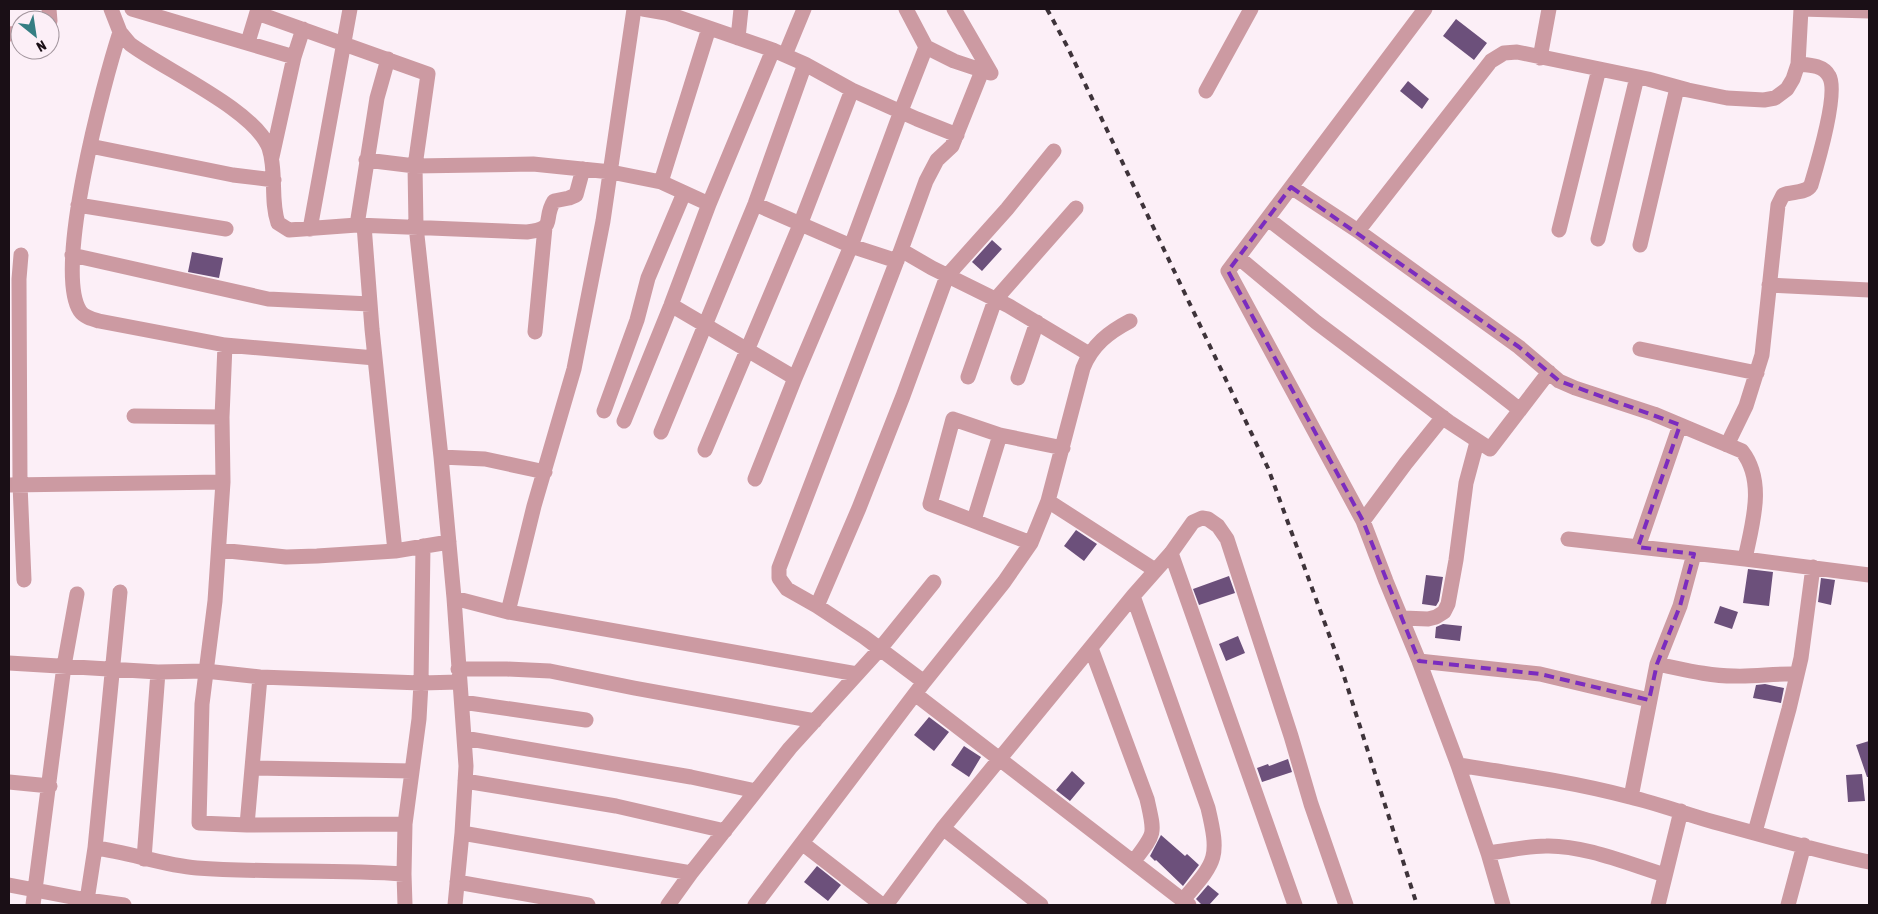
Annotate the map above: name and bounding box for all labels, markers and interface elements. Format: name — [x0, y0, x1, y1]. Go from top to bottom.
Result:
north arrow — [10, 10, 60, 60]
text: N — [34, 37, 49, 55]

